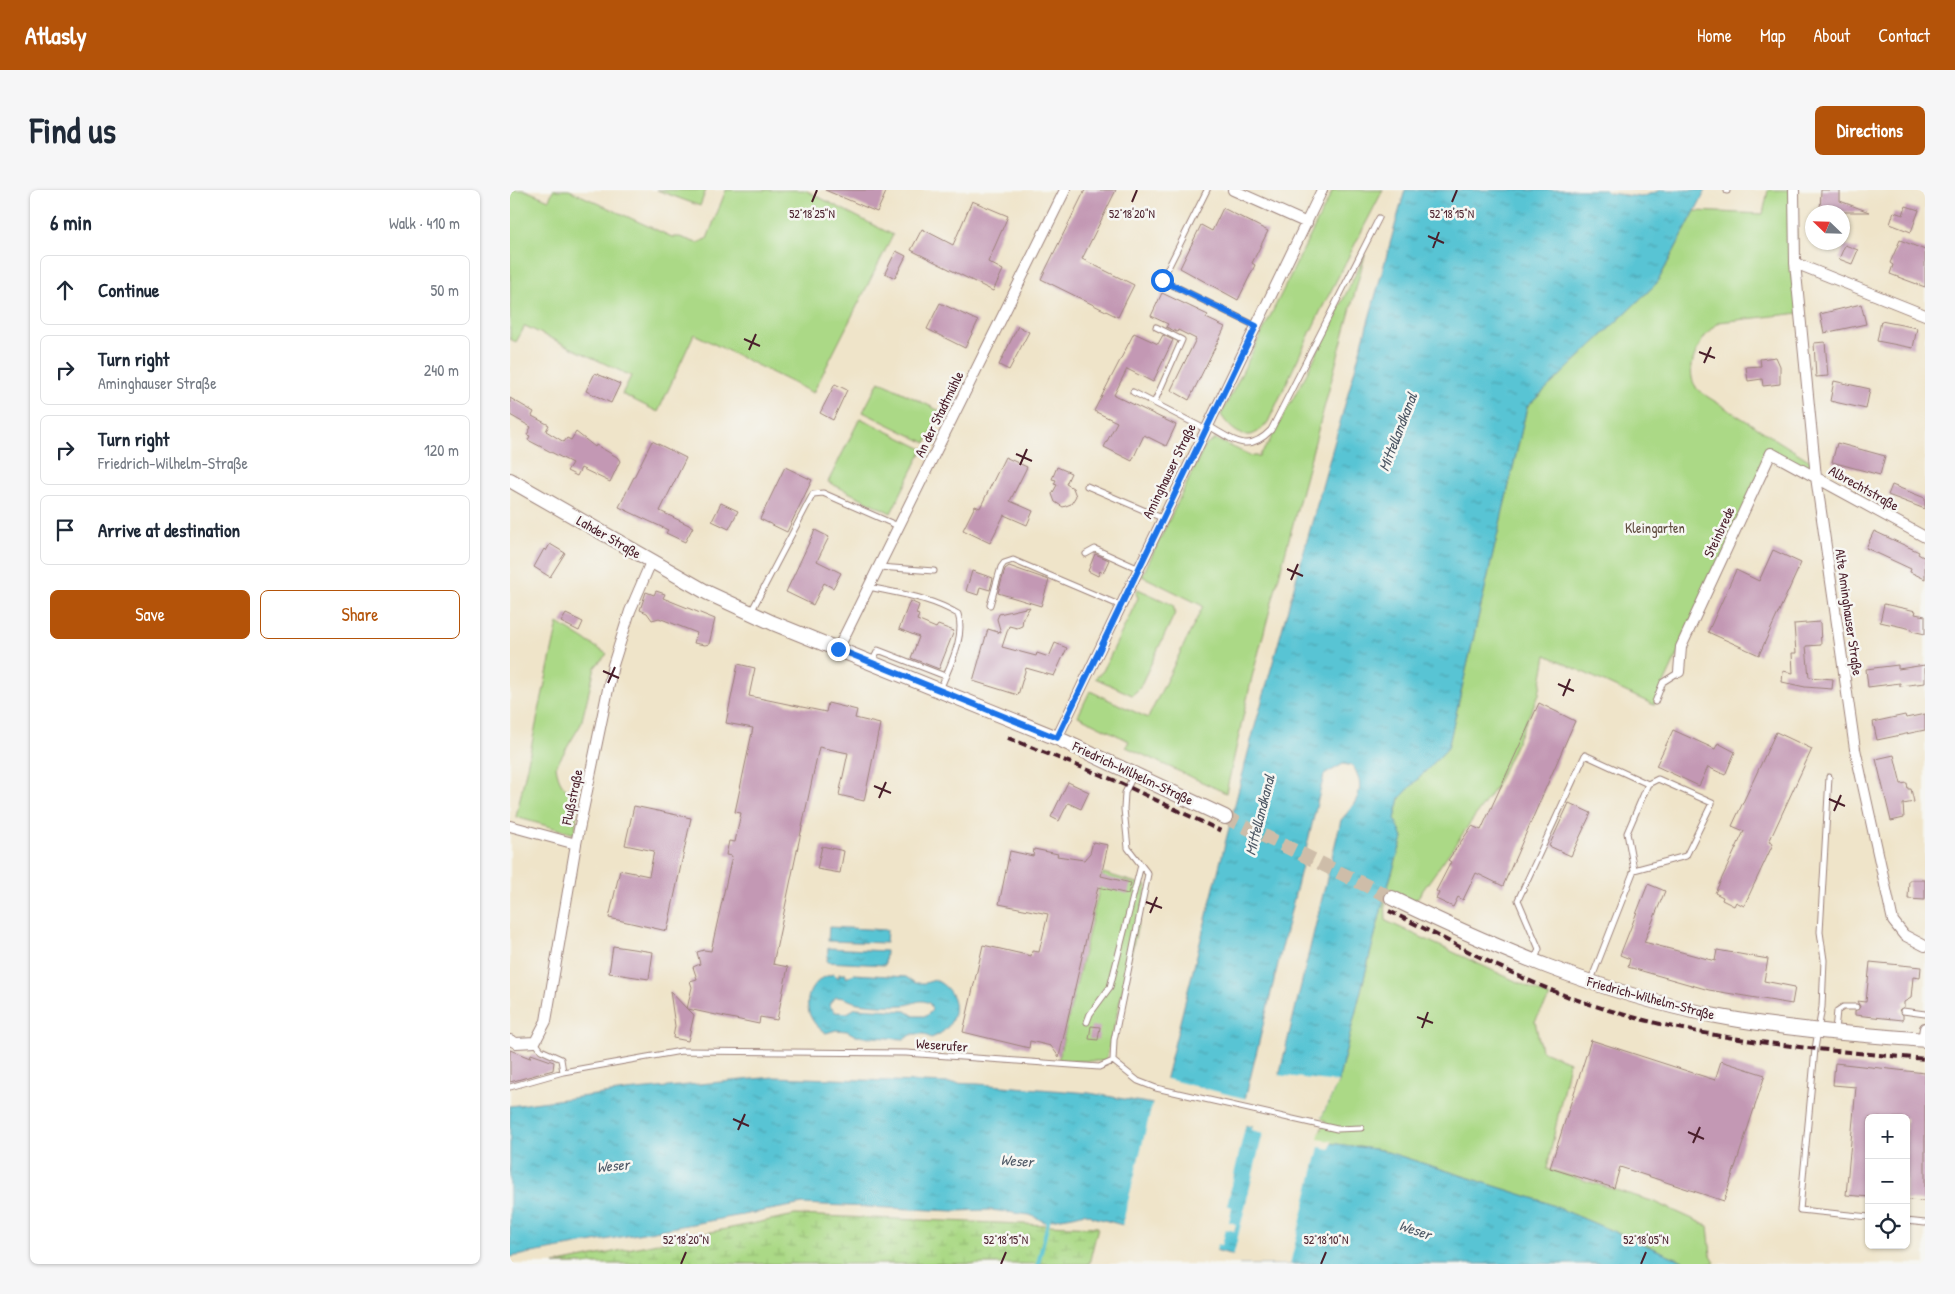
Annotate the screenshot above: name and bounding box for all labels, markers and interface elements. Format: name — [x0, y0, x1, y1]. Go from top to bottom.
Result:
text: Atlasly — [25, 19, 87, 51]
text: Home — [1697, 23, 1732, 48]
text: Map — [1760, 23, 1785, 48]
text: About — [1813, 23, 1850, 48]
text: Contact — [1878, 23, 1930, 48]
button: Directions — [1815, 106, 1925, 155]
text: Find us — [30, 107, 116, 154]
text: 52°18'25"N — [789, 205, 835, 222]
text: 52°18'20"N — [1109, 205, 1155, 222]
text: 52°18'15"N — [1430, 205, 1474, 222]
north arrow — [1805, 205, 1850, 250]
text: 6 min — [50, 208, 92, 237]
text: Walk · 410 m — [389, 212, 460, 234]
route start — [1151, 269, 1174, 292]
icon: ahead — [51, 276, 79, 304]
text: Continue — [98, 277, 159, 303]
text: 50 m — [431, 279, 459, 301]
text: Turn right — [98, 346, 169, 372]
icon: right — [51, 356, 79, 384]
text: 240 m — [424, 359, 459, 381]
street label: An der Stadtmühle — [910, 367, 968, 460]
text: Aminghauser Straße — [98, 372, 217, 394]
water label: Mittellandkanal — [1373, 389, 1422, 474]
street label: Aminghauser Straße — [1137, 420, 1201, 522]
text: Turn right — [98, 426, 169, 452]
icon: right — [51, 436, 79, 464]
text: 120 m — [424, 439, 459, 461]
text: Friedrich-Wilhelm-Straße — [98, 452, 248, 474]
street label: Albrechtstraße — [1825, 460, 1903, 516]
street label: Steinbrede — [1699, 503, 1739, 560]
street label: Lahder Straße — [573, 511, 645, 564]
icon: arrive — [51, 516, 79, 544]
text: Arrive at destination — [98, 517, 240, 543]
park label: Kleingarten — [1625, 518, 1685, 538]
street label: Alte Aminghauser Straße — [1830, 547, 1868, 677]
button: Save — [50, 590, 250, 639]
button: Share — [260, 590, 460, 639]
route end — [827, 638, 850, 661]
street label: Friedrich-Wilhelm-Straße — [1068, 736, 1197, 810]
street label: Flußstraße — [556, 767, 588, 827]
water label: Mittellandkanal — [1239, 771, 1280, 857]
street label: Friedrich-Wilhelm-Straße — [1584, 971, 1717, 1025]
street label: Weserufer — [915, 1033, 969, 1056]
map controls — [1865, 1114, 1910, 1249]
button: + — [1865, 1114, 1910, 1159]
water label: Weser — [1000, 1149, 1036, 1172]
water label: Weser — [596, 1153, 632, 1177]
button: − — [1865, 1159, 1910, 1204]
button: locate — [1865, 1204, 1910, 1249]
water label: Weser — [1396, 1214, 1436, 1246]
text: 52°18'20"N — [663, 1231, 709, 1248]
text: 52°18'15"N — [984, 1231, 1028, 1248]
text: 52°18'10"N — [1304, 1231, 1348, 1248]
text: 52°18'05"N — [1623, 1231, 1669, 1248]

